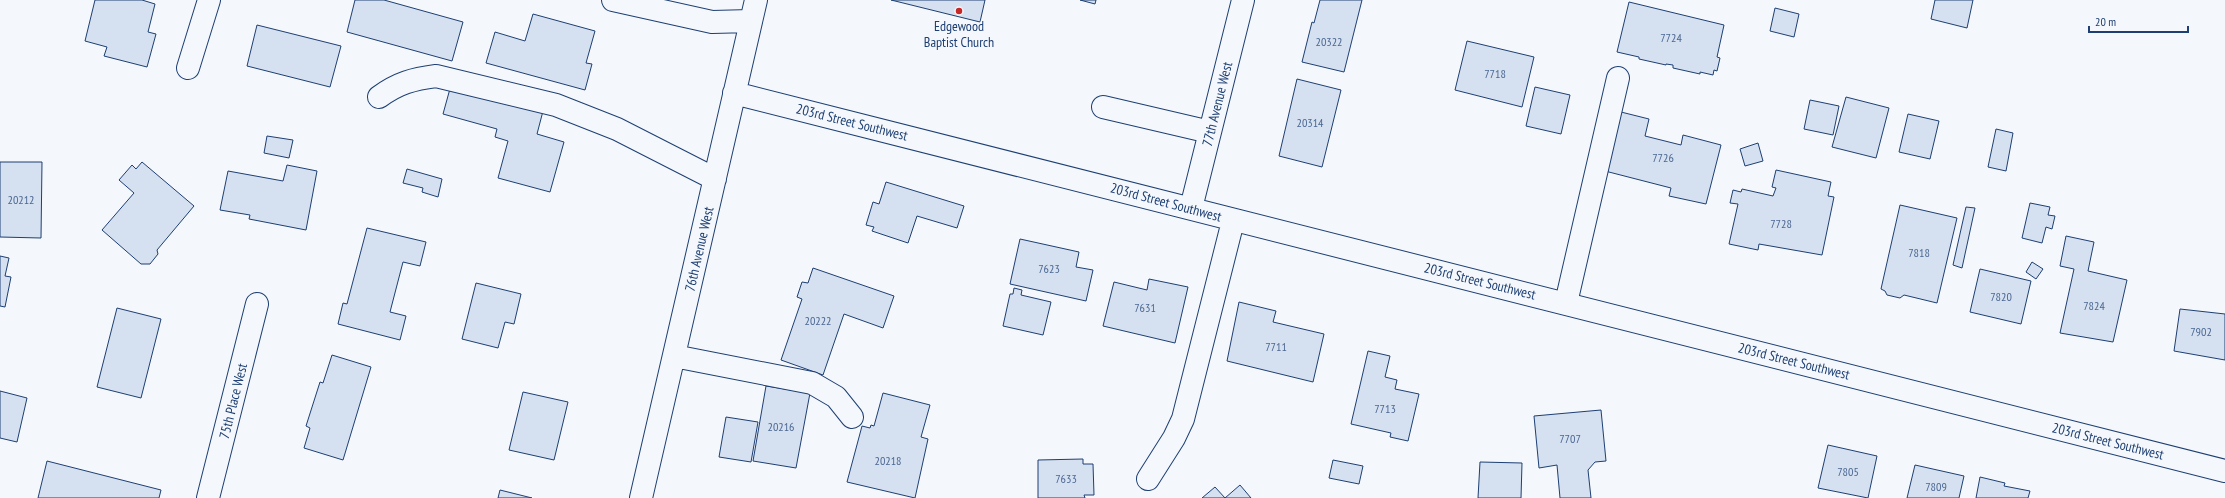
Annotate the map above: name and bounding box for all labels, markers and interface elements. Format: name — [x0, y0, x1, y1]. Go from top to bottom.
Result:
marker: Edgewood Baptist Church — [954, 6, 964, 16]
scale bar — [2089, 8, 2188, 34]
text: 20 m — [2095, 14, 2116, 29]
place label: Edgewood Baptist Church — [924, 17, 994, 51]
house number: 7724 — [1660, 30, 1682, 45]
house number: 20322 — [1315, 34, 1343, 49]
street label: 77th Avenue West — [1198, 60, 1236, 148]
house number: 7718 — [1484, 66, 1506, 81]
street label: 203rd Street Southwest — [794, 99, 910, 145]
house number: 20314 — [1296, 115, 1324, 130]
house number: 7726 — [1652, 150, 1674, 165]
street label: 203rd Street Southwest — [1108, 179, 1224, 226]
house number: 20212 — [7, 192, 35, 207]
street label: 76th Avenue West — [680, 205, 718, 293]
house number: 7728 — [1770, 216, 1792, 231]
house number: 7818 — [1908, 245, 1930, 260]
street label: 203rd Street Southwest — [1422, 258, 1538, 304]
house number: 7623 — [1038, 261, 1060, 276]
house number: 7820 — [1990, 289, 2012, 304]
house number: 7824 — [2083, 298, 2105, 313]
house number: 7631 — [1134, 300, 1156, 315]
house number: 20222 — [804, 313, 832, 328]
house number: 7902 — [2190, 324, 2212, 339]
street label: 203rd Street Southwest — [1736, 338, 1852, 384]
house number: 7711 — [1265, 339, 1287, 354]
street label: 75th Place West — [215, 361, 251, 441]
house number: 7713 — [1374, 401, 1396, 416]
street label: 203rd Street Southwest — [2050, 418, 2166, 464]
house number: 20216 — [767, 419, 795, 434]
house number: 7707 — [1559, 431, 1581, 446]
house number: 20218 — [874, 453, 902, 468]
house number: 7805 — [1837, 464, 1859, 479]
house number: 7633 — [1055, 471, 1077, 486]
house number: 7809 — [1925, 479, 1947, 494]

